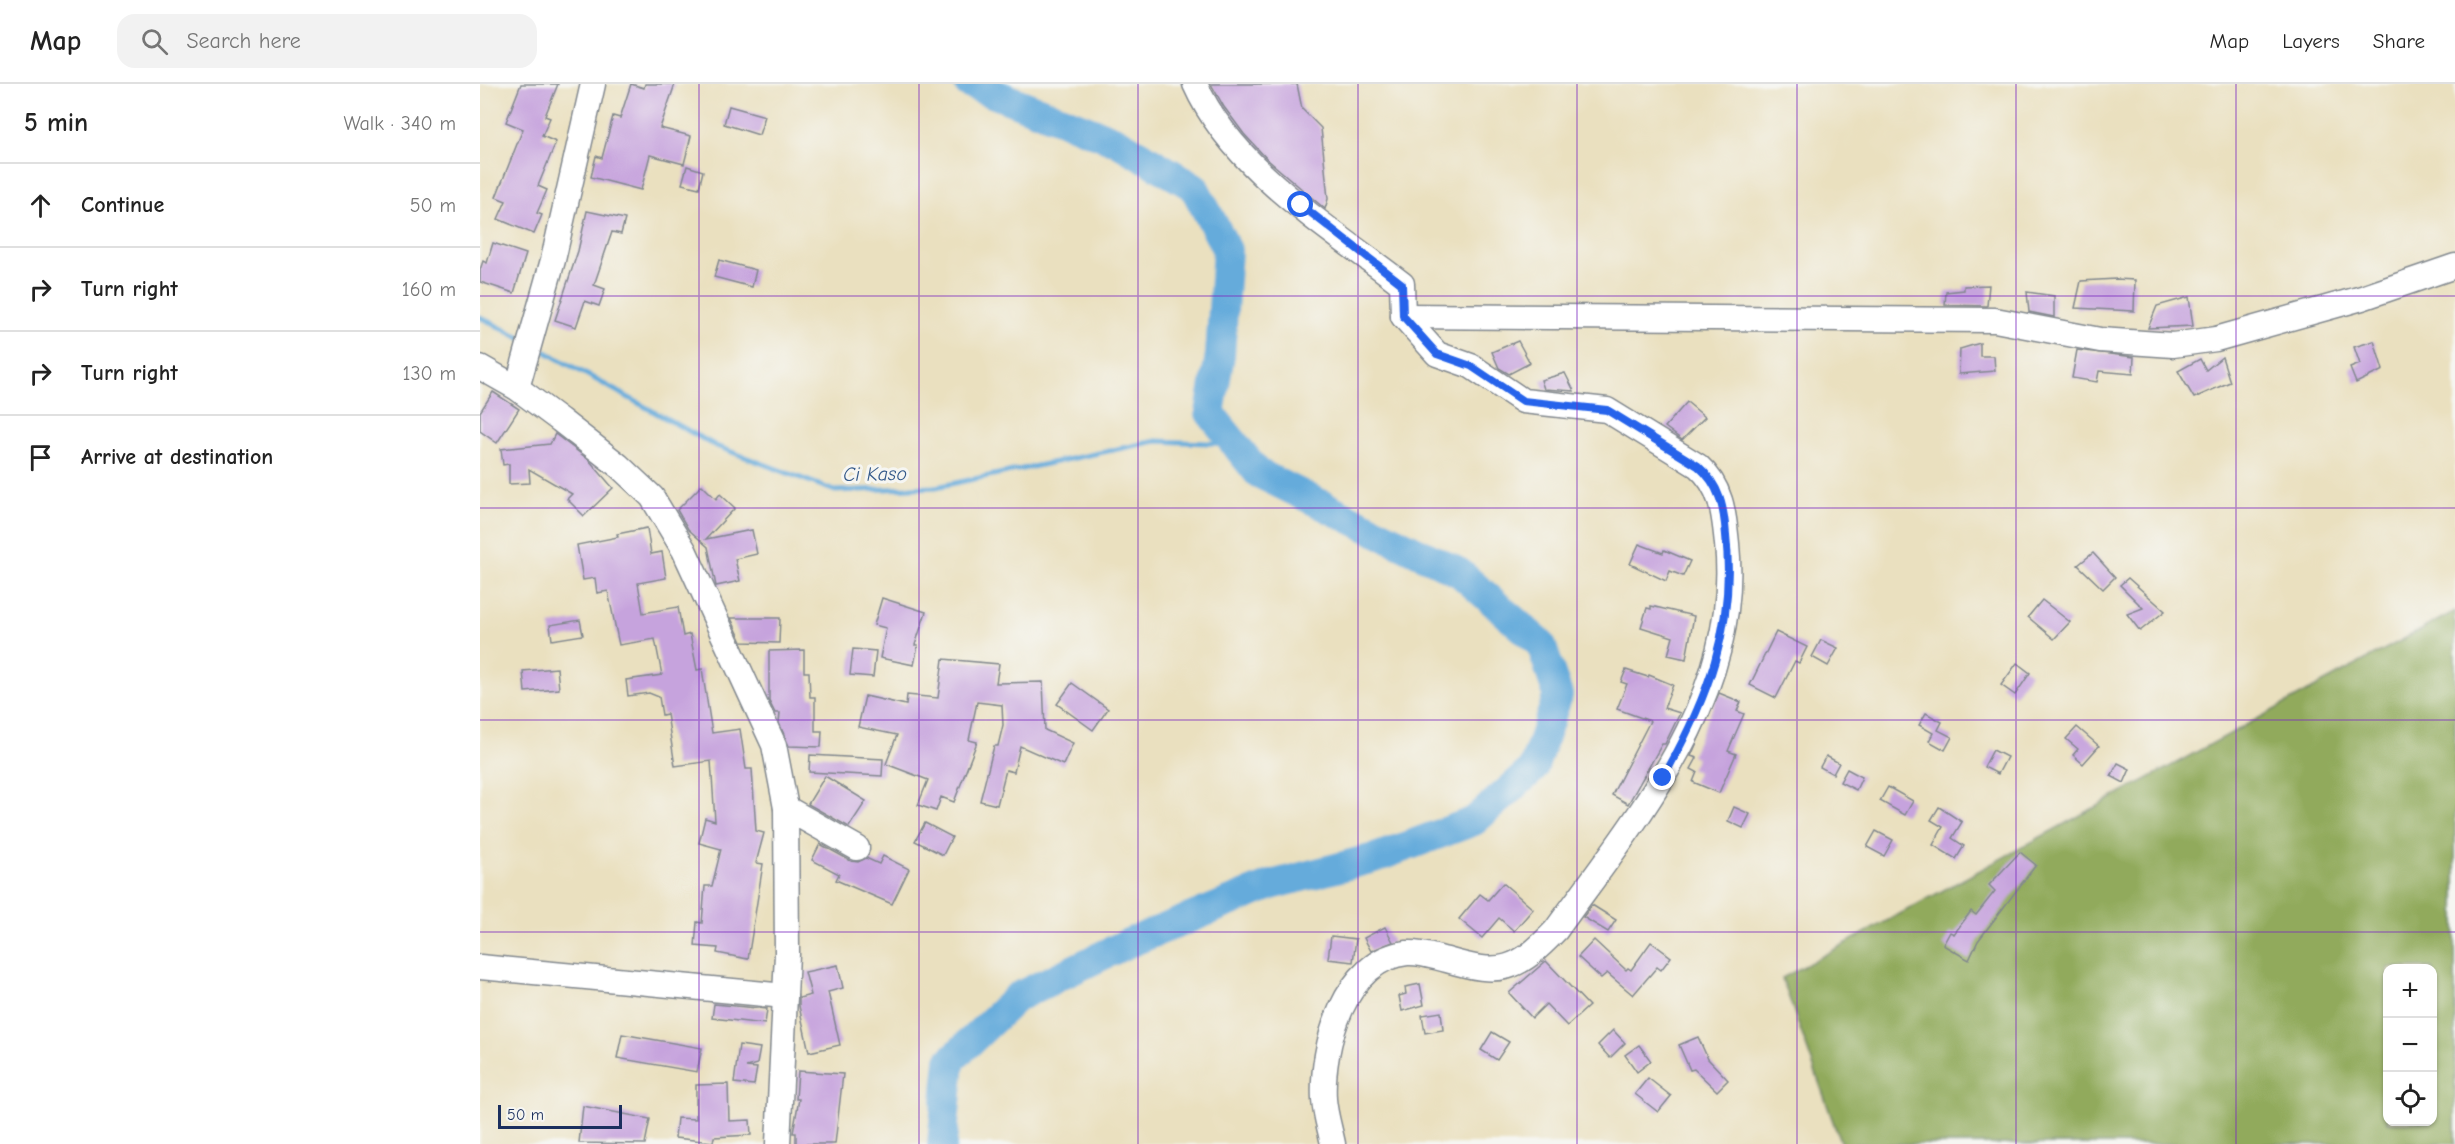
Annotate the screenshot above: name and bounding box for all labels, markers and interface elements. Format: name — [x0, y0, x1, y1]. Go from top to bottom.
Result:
search box — [117, 14, 537, 68]
text: Map — [30, 25, 81, 57]
icon: search — [138, 25, 171, 58]
text: Search here — [186, 28, 301, 54]
text: Map — [2210, 29, 2249, 53]
text: Layers — [2282, 29, 2340, 53]
text: Share — [2373, 29, 2425, 53]
text: 5 min — [24, 108, 88, 138]
text: Walk · 340 m — [344, 112, 456, 135]
icon: ahead — [24, 189, 57, 222]
route start — [1287, 191, 1313, 217]
text: Continue — [81, 192, 164, 218]
text: 50 m — [410, 194, 456, 217]
icon: right — [24, 273, 57, 306]
text: Turn right — [81, 276, 178, 302]
text: 160 m — [402, 278, 456, 301]
icon: right — [24, 357, 57, 390]
text: Turn right — [81, 360, 178, 386]
text: 130 m — [403, 362, 456, 385]
icon: arrive — [24, 441, 57, 474]
text: Arrive at destination — [81, 444, 273, 470]
water label: Ci Kaso — [843, 462, 907, 486]
route end — [1649, 764, 1675, 790]
map controls — [2383, 964, 2437, 1126]
button: + — [2383, 964, 2437, 1018]
button: − — [2383, 1018, 2437, 1072]
button: locate — [2383, 1072, 2437, 1126]
scale bar — [498, 1102, 622, 1130]
text: 50 m — [507, 1106, 544, 1124]

